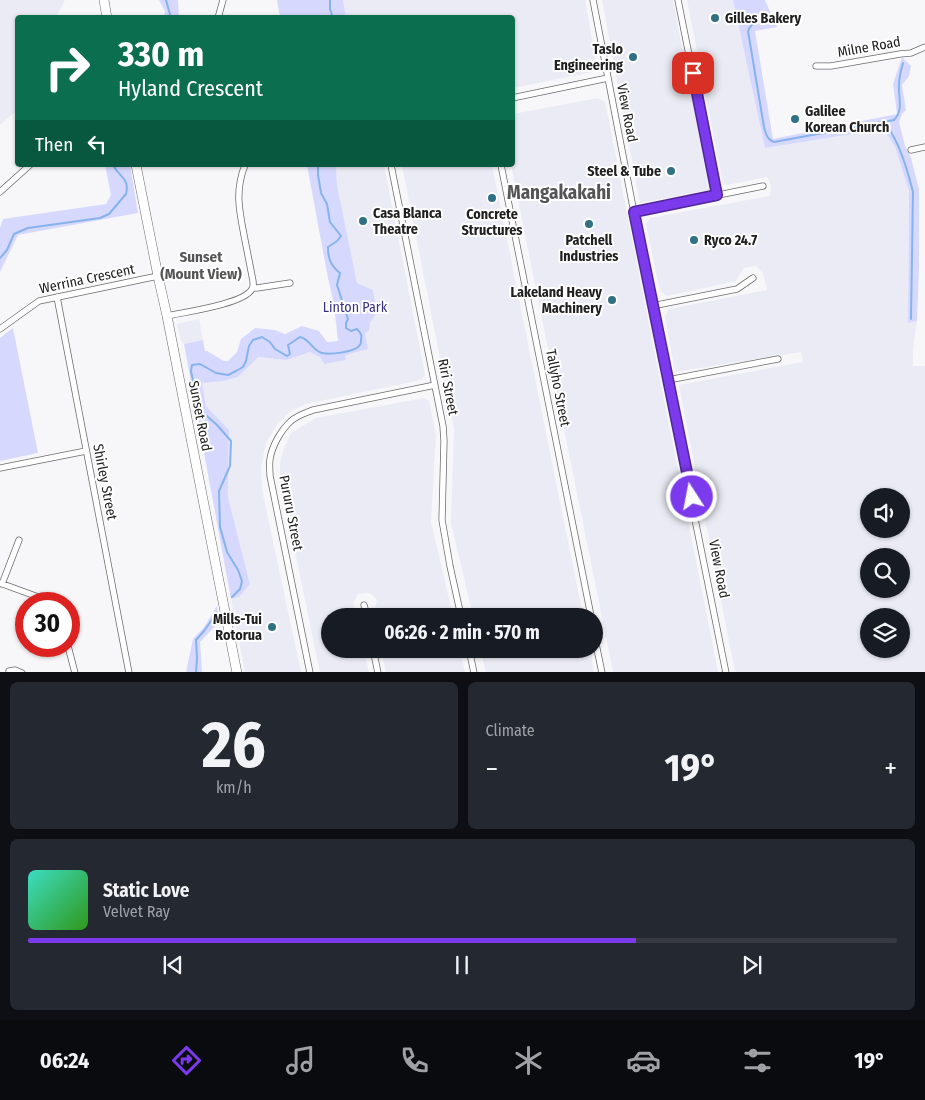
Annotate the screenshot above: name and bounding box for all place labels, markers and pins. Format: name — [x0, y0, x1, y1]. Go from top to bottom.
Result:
place label: Gilles Bakery — [725, 10, 802, 27]
marker: Gilles Bakery — [709, 12, 721, 24]
place label: Taslo Engineering — [554, 41, 624, 74]
marker: Taslo Engineering — [627, 51, 639, 63]
pin — [672, 52, 714, 94]
place label: Galilee Korean Church — [805, 103, 889, 136]
marker: Galilee Korean Church — [789, 113, 801, 125]
place label: Steel & Tube — [587, 163, 661, 180]
marker: Steel & Tube — [665, 165, 677, 177]
marker: Concrete Structures — [486, 192, 498, 204]
place label: Casa Blanca Theatre — [373, 205, 442, 238]
place label: Concrete Structures — [462, 206, 522, 239]
marker: Casa Blanca Theatre — [357, 215, 369, 227]
marker: Patchell Industries — [583, 218, 595, 230]
place label: Patchell Industries — [559, 232, 619, 265]
place label: Ryco 24.7 — [704, 232, 757, 249]
marker: Ryco 24.7 — [688, 234, 700, 246]
place label: Lakeland Heavy Machinery — [511, 284, 602, 317]
marker: Lakeland Heavy Machinery — [606, 294, 618, 306]
place label: Mills-Tui Rotorua — [213, 611, 262, 644]
marker: Mills-Tui Rotorua — [266, 621, 278, 633]

